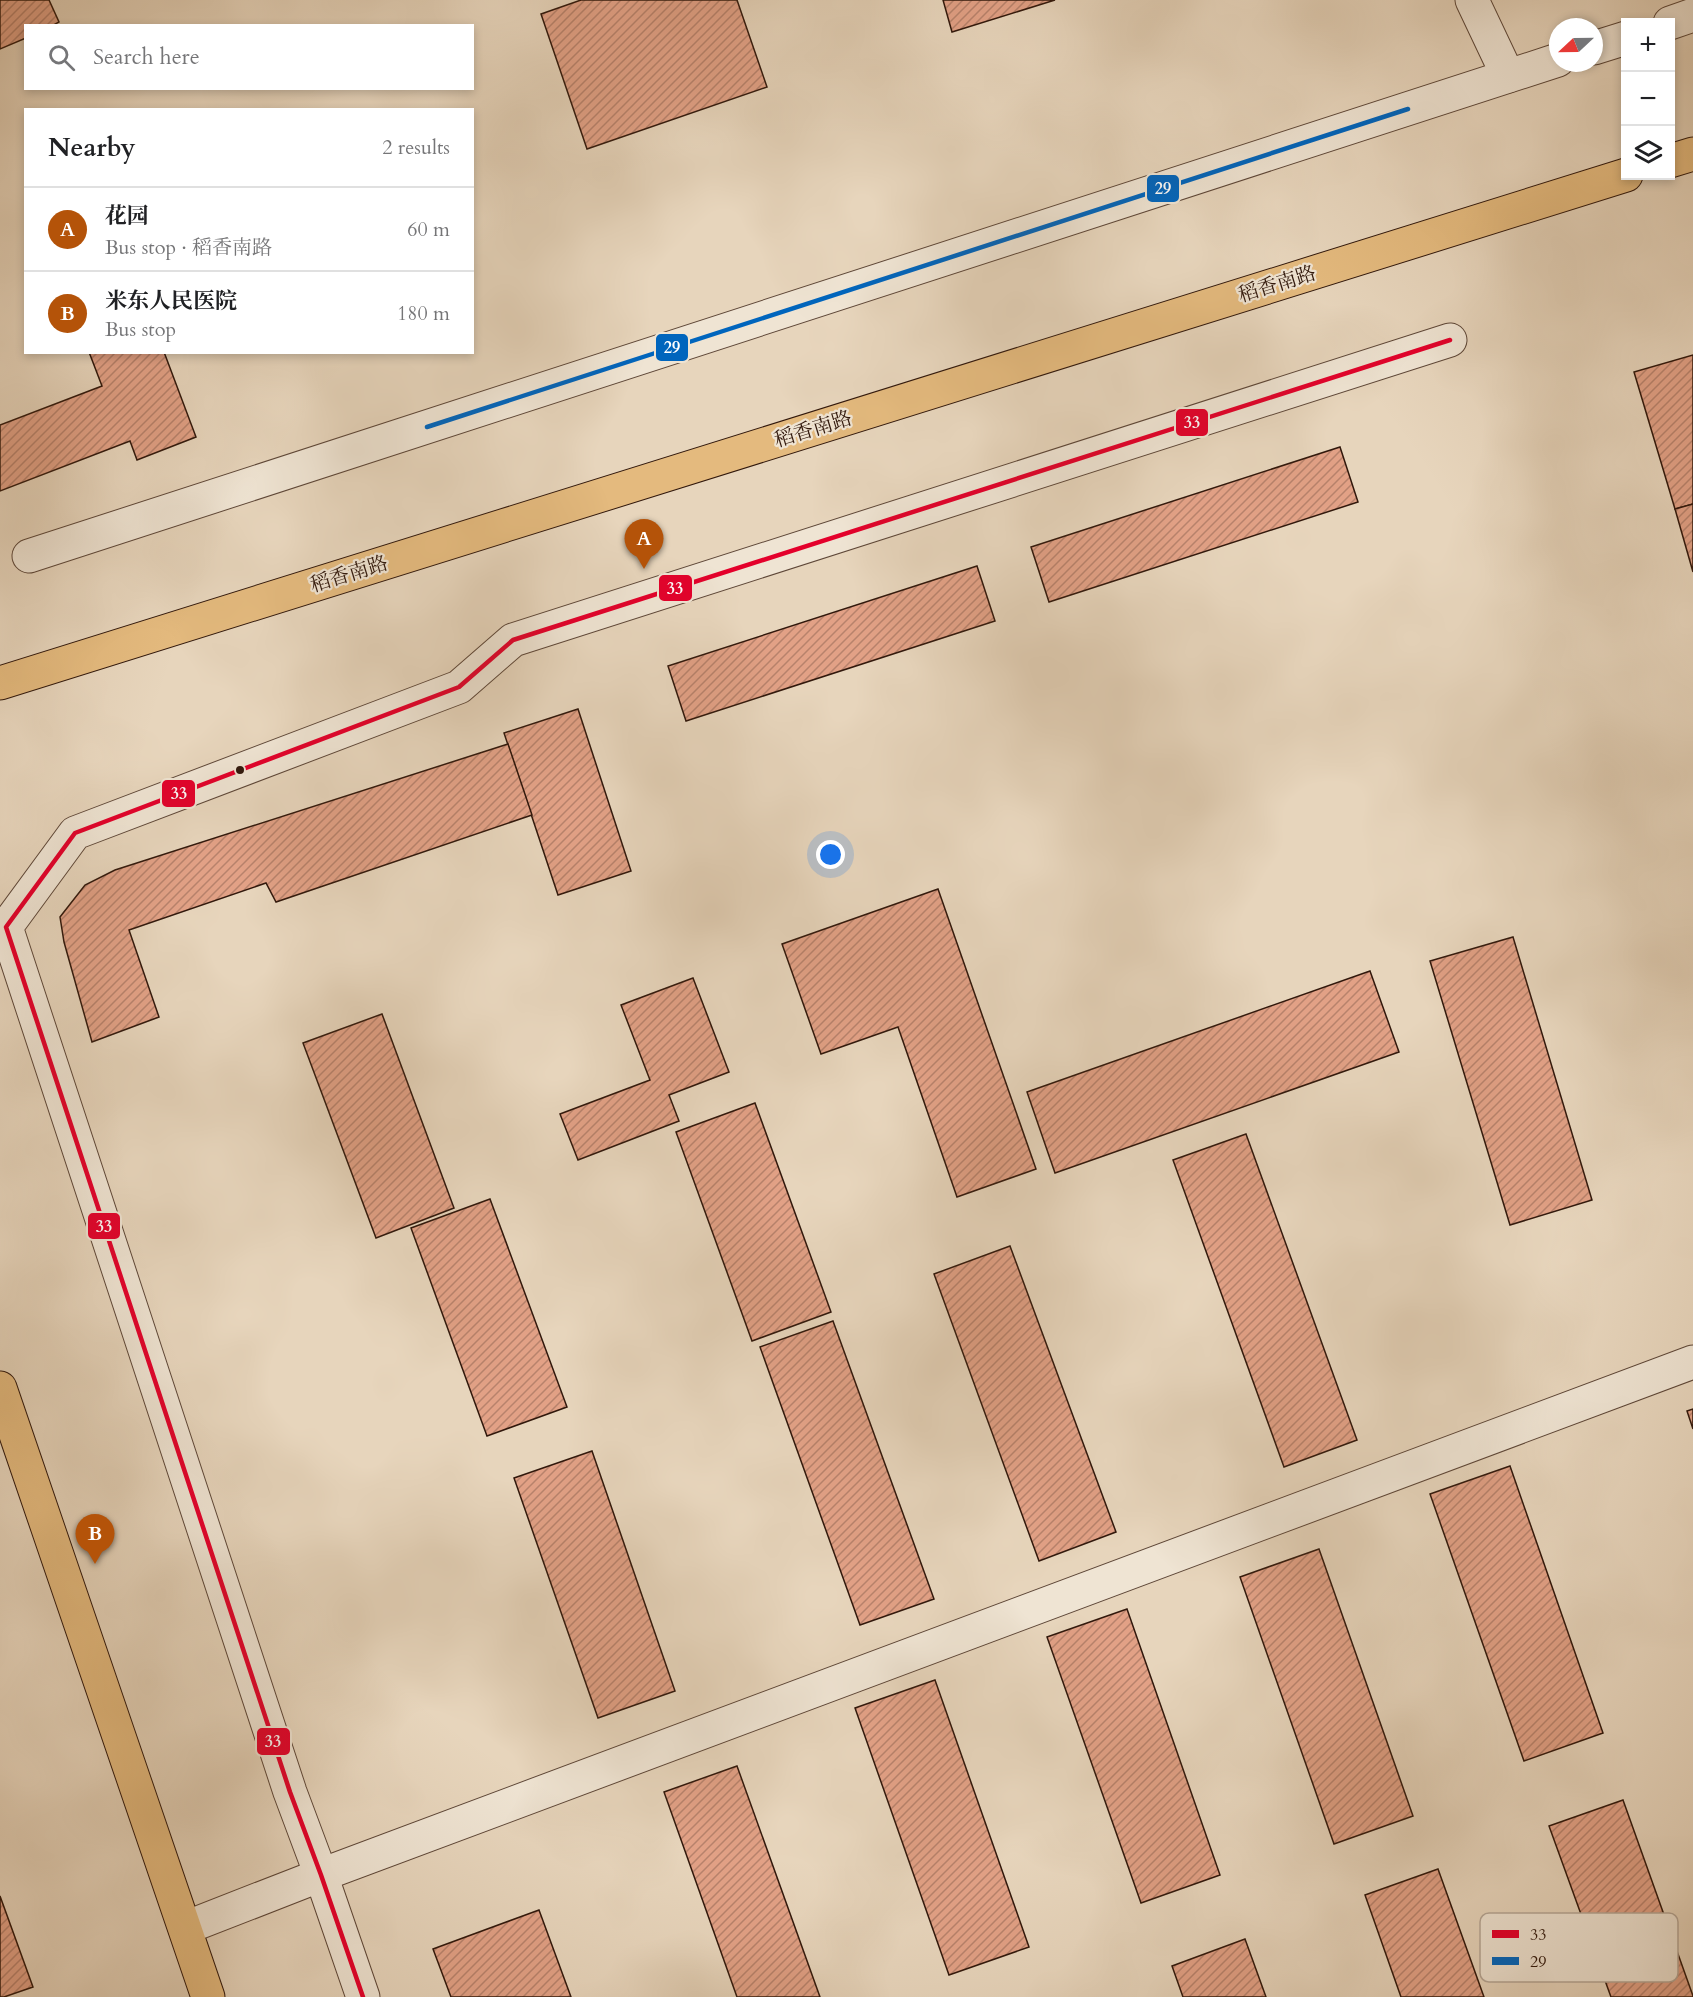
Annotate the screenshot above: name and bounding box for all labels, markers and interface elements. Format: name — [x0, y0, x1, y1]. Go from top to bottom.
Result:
north arrow — [1549, 18, 1603, 72]
map controls — [1621, 18, 1675, 180]
button: + — [1621, 18, 1675, 72]
search box — [24, 24, 474, 90]
icon: search — [45, 41, 78, 74]
text: Search here — [93, 42, 200, 72]
button: − — [1621, 72, 1675, 126]
button: layers — [1621, 126, 1675, 180]
text: Nearby — [48, 130, 136, 165]
text: 2 results — [382, 134, 450, 161]
line badge: 29 — [1146, 174, 1180, 203]
text: 29 — [1155, 178, 1171, 200]
text: 花园 — [105, 201, 149, 231]
text: A — [60, 216, 75, 243]
text: 60 m — [407, 216, 450, 243]
text: Bus stop · 稻香南路 — [105, 234, 272, 261]
street label: 稻香南路 — [1235, 259, 1319, 309]
text: 米东人民医院 — [105, 286, 237, 316]
text: B — [60, 300, 75, 327]
text: 180 m — [397, 300, 450, 327]
text: Bus stop — [105, 316, 176, 343]
line badge: 29 — [655, 333, 689, 362]
text: 29 — [664, 337, 680, 359]
street label: 稻香南路 — [771, 404, 855, 454]
line badge: 33 — [1175, 408, 1209, 437]
text: 33 — [1184, 412, 1200, 434]
pin: A — [624, 520, 664, 569]
street label: 稻香南路 — [307, 549, 391, 599]
line badge: 33 — [658, 574, 693, 602]
text: 33 — [667, 578, 683, 600]
unlabelled marker — [234, 764, 246, 776]
line badge: 33 — [161, 779, 196, 808]
text: 33 — [171, 783, 187, 805]
your location — [816, 840, 845, 869]
line badge: 33 — [87, 1212, 121, 1240]
text: 33 — [96, 1216, 112, 1238]
pin: B — [76, 1514, 115, 1564]
line badge: 33 — [256, 1727, 291, 1756]
text: 33 — [265, 1731, 281, 1753]
legend — [1480, 1913, 1678, 1982]
text: 33 — [1530, 1924, 1546, 1946]
text: 29 — [1530, 1951, 1546, 1973]

